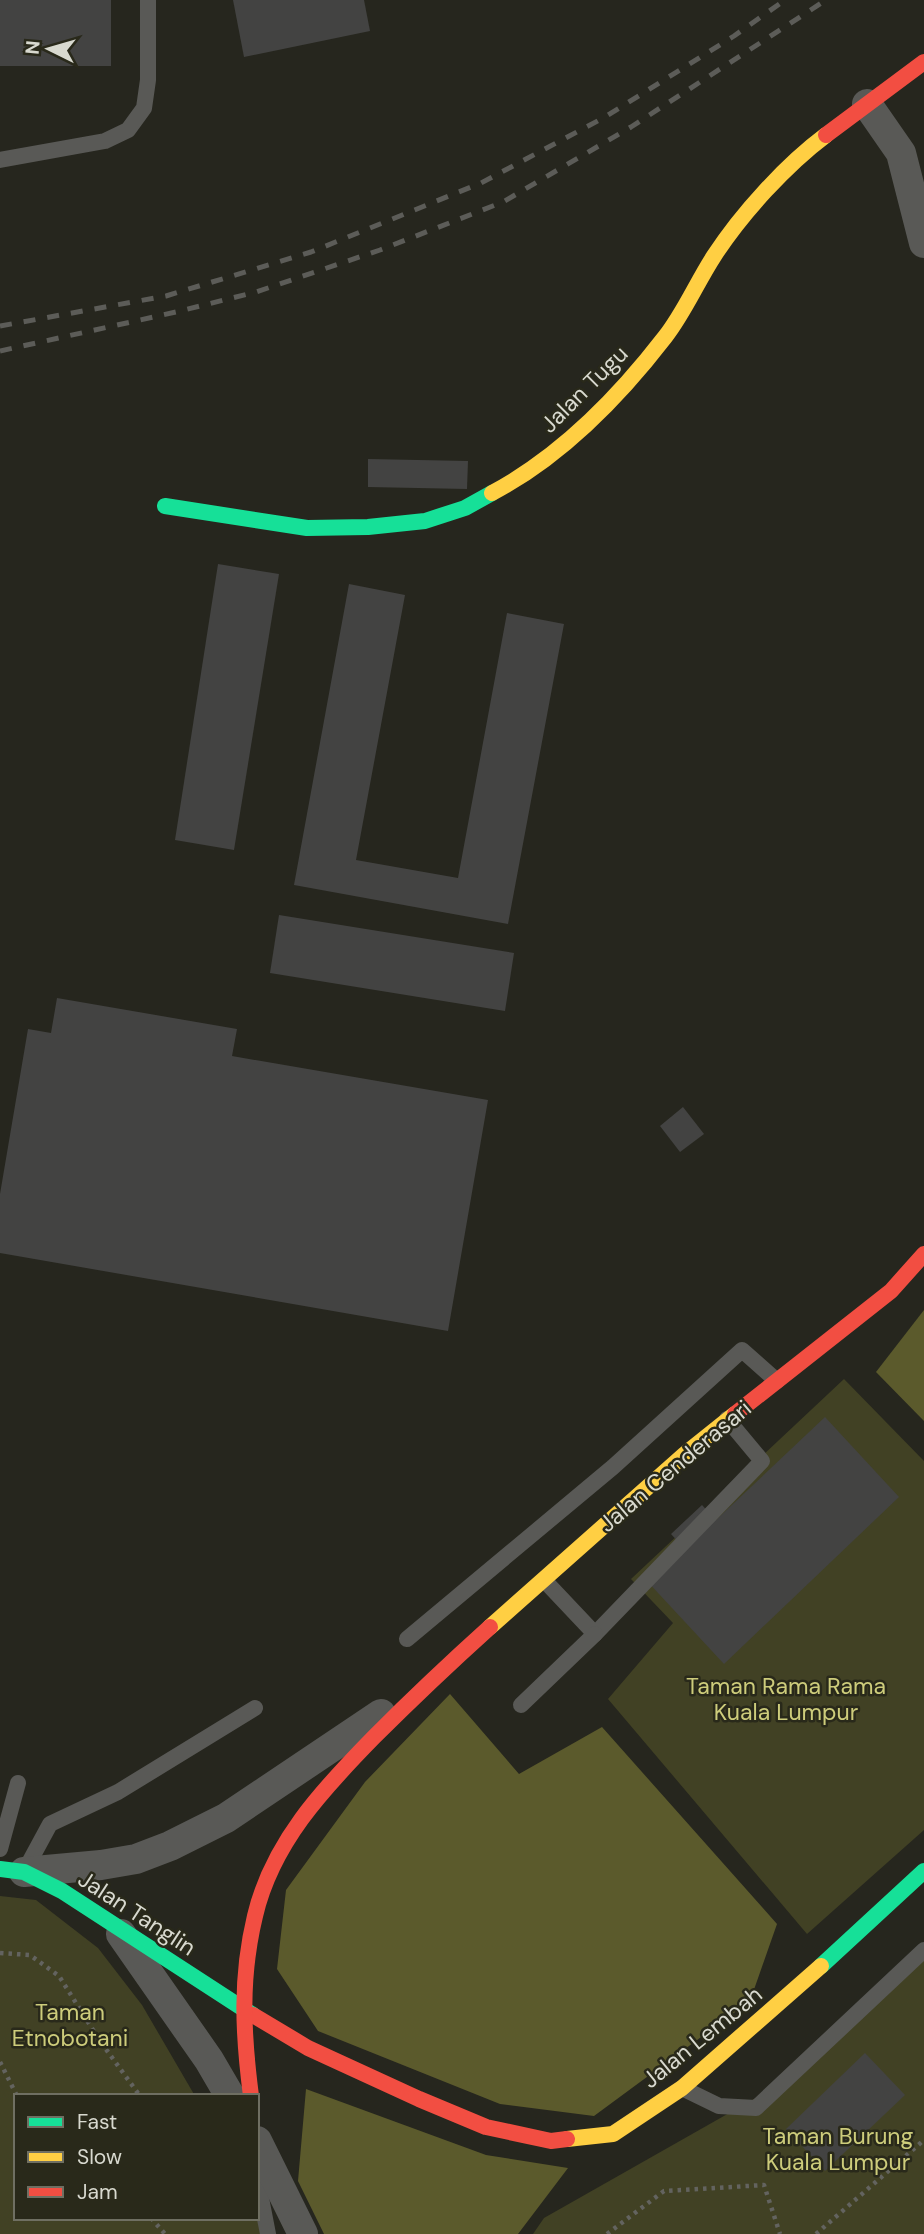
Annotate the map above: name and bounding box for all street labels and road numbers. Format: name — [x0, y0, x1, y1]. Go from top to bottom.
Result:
street label: Jalan Tugu — [534, 339, 634, 439]
street label: Jalan Cenderasari — [592, 1393, 758, 1539]
street label: Jalan Tanglin — [72, 1864, 202, 1962]
street label: Jalan Lembah — [636, 1979, 768, 2095]

